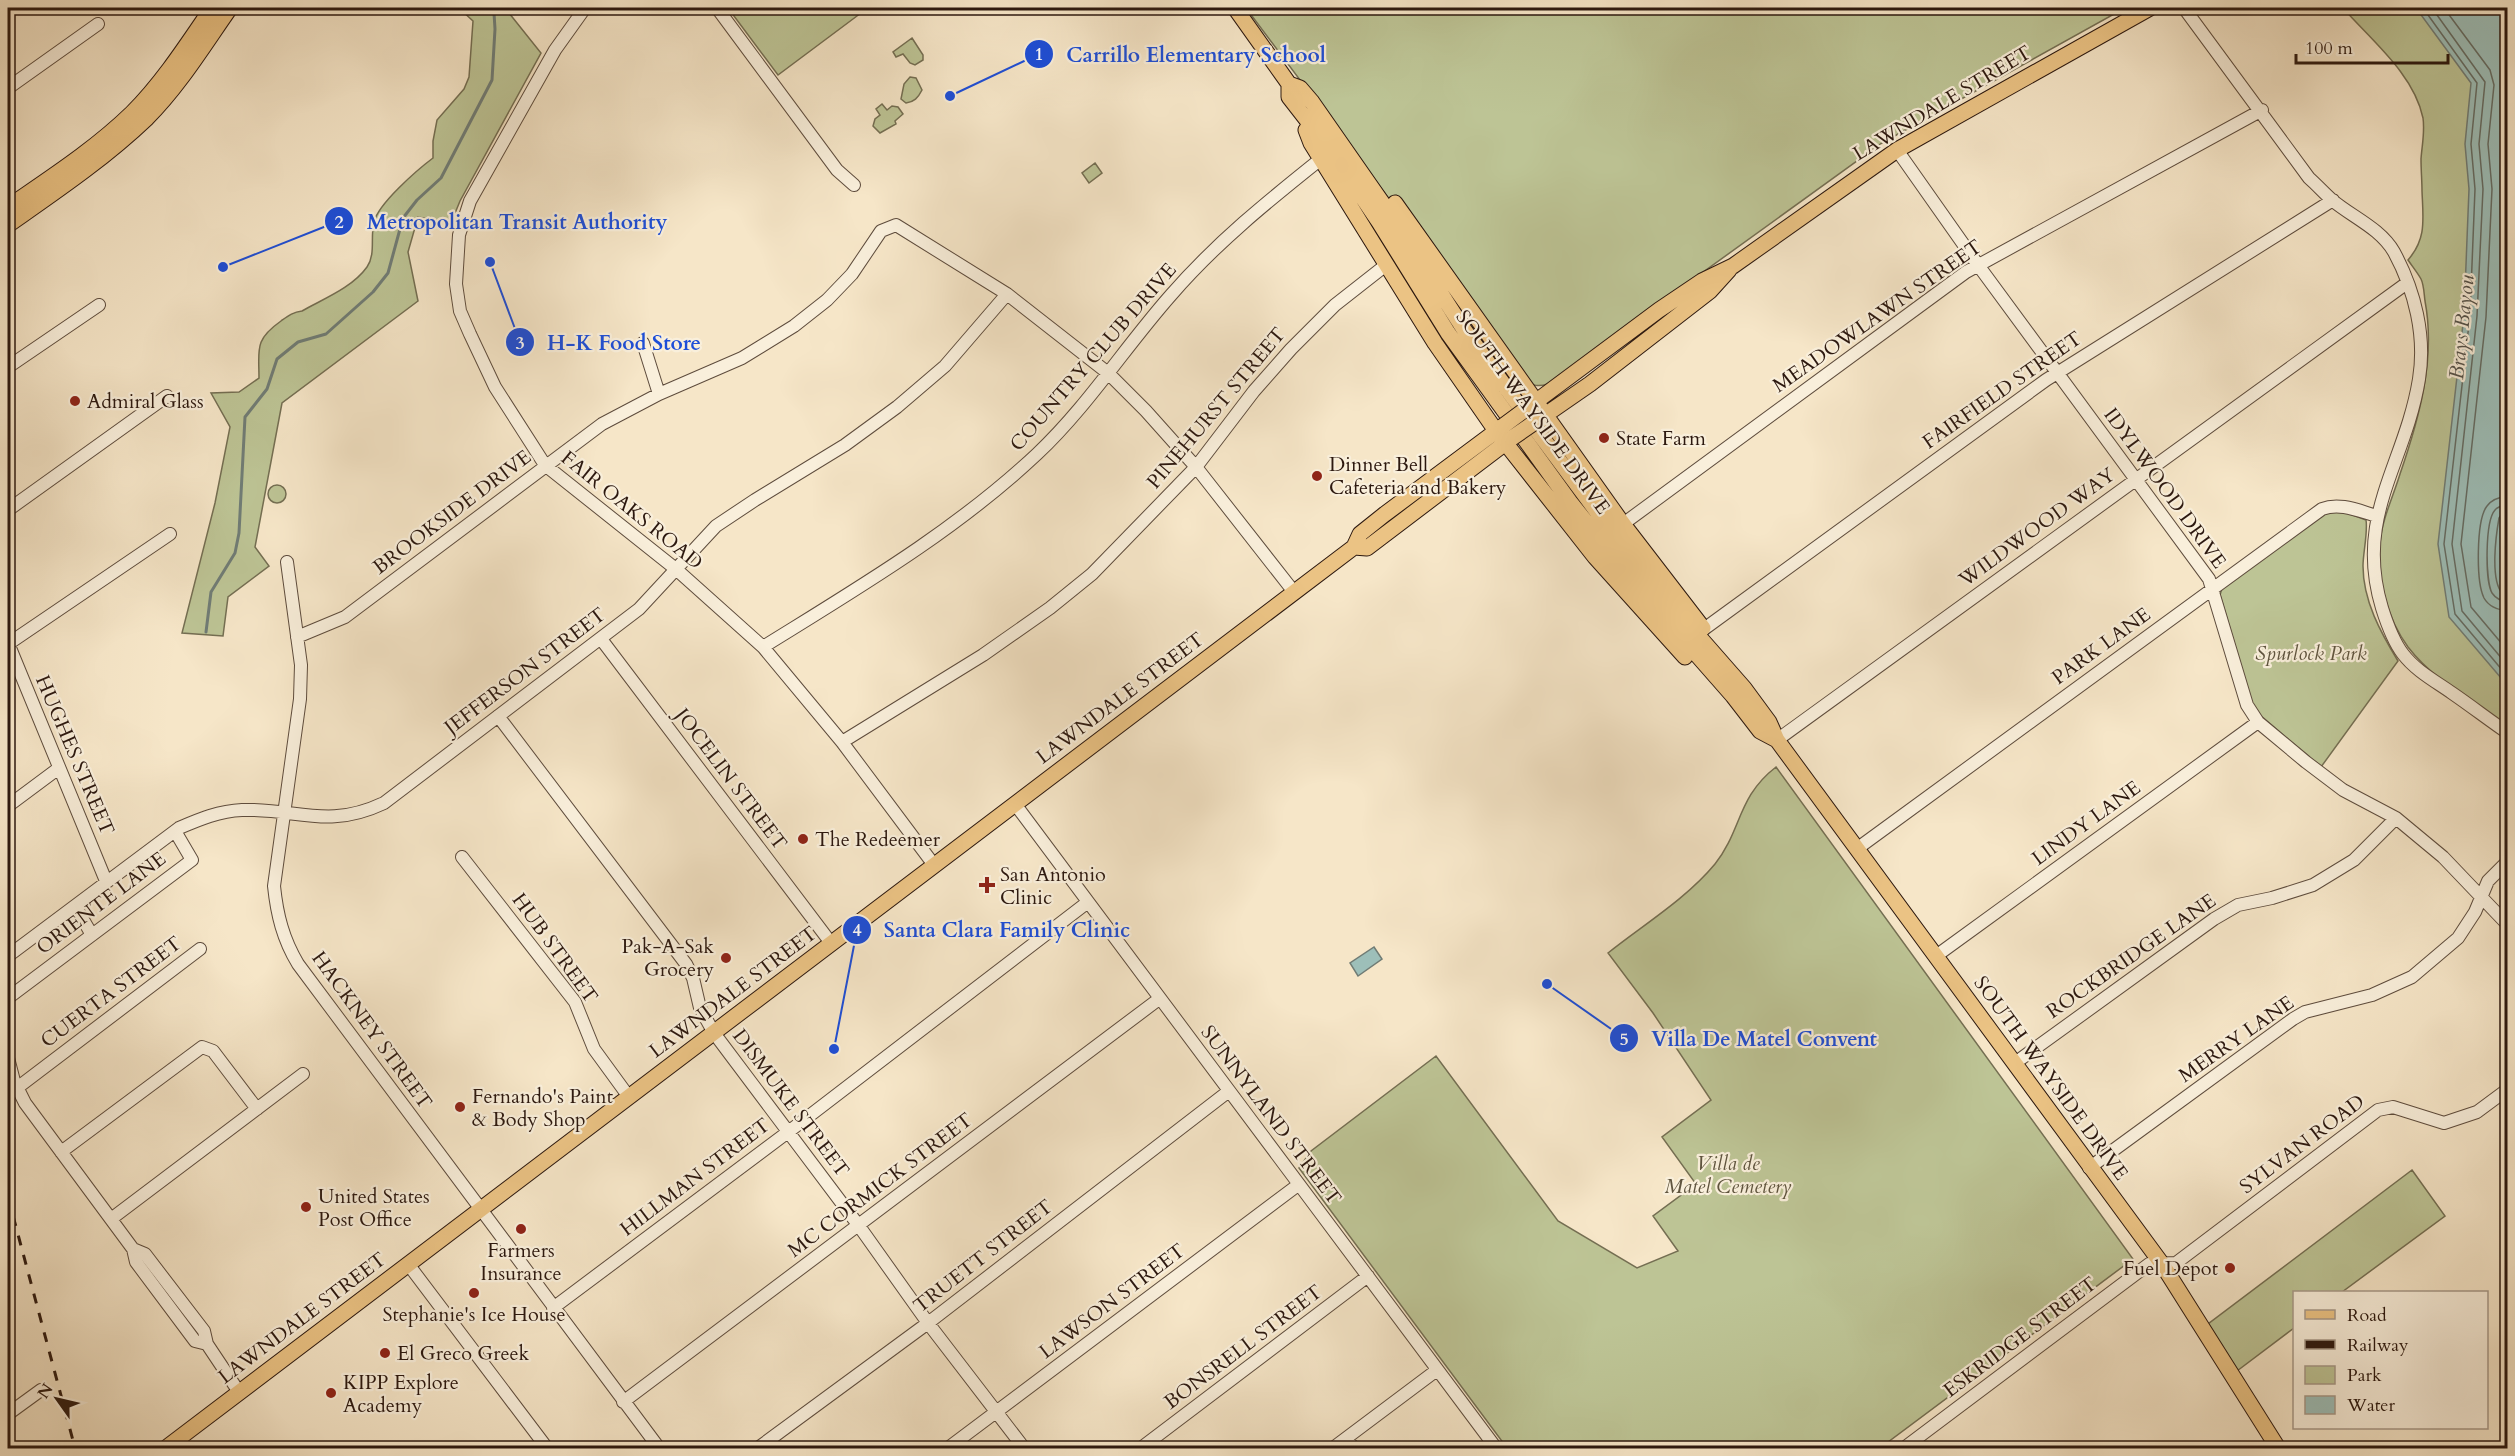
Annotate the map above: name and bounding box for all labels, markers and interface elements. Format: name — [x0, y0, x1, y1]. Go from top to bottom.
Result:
scale bar — [2296, 27, 2448, 65]
callout: Carrillo Elementary School — [1024, 35, 1337, 74]
text: 100 m — [2305, 36, 2353, 61]
street label: LAWNDALE STREET — [1848, 39, 2037, 167]
text: Carrillo Elementary School — [1066, 41, 1326, 70]
text: 1 — [1034, 42, 1044, 67]
callout: Metropolitan Transit Authority — [324, 202, 679, 241]
text: Metropolitan Transit Authority — [367, 208, 667, 237]
text: 2 — [334, 210, 344, 235]
street label: MEADOWLAWN STREET — [1767, 233, 1987, 399]
street label: COUNTRY CLUB DRIVE — [1004, 257, 1182, 457]
water label: Brays Bayou — [2442, 273, 2482, 381]
street label: SOUTH WAYSIDE DRIVE — [1450, 304, 1616, 520]
street label: PINEHURST STREET — [1140, 321, 1292, 494]
callout: H-K Food Store — [505, 323, 713, 362]
street label: FAIRFIELD STREET — [1917, 325, 2087, 455]
text: H-K Food Store — [547, 329, 701, 358]
text: 3 — [515, 331, 525, 356]
place label: Admiral Glass — [87, 388, 204, 415]
marker: Admiral Glass — [68, 394, 82, 408]
street label: IDYLWOOD DRIVE — [2098, 402, 2232, 574]
place label: State Farm — [1616, 425, 1706, 452]
marker: State Farm — [1597, 431, 1611, 445]
street label: BROOKSIDE DRIVE — [367, 444, 537, 580]
street label: FAIR OAKS ROAD — [555, 444, 709, 576]
place label: Dinner Bell Cafeteria and Bakery — [1329, 451, 1507, 501]
street label: WILDWOOD WAY — [1953, 461, 2121, 593]
marker: Dinner Bell Cafeteria and Bakery — [1310, 469, 1324, 483]
street label: JEFFERSON STREET — [436, 601, 612, 742]
street label: PARK LANE — [2046, 601, 2156, 691]
street label: LAWNDALE STREET — [1031, 626, 1210, 770]
park label: Spurlock Park — [2255, 640, 2367, 667]
street label: HUGHES STREET — [29, 671, 121, 839]
street label: JOCELIN STREET — [667, 700, 793, 856]
street label: LINDY LANE — [2026, 774, 2146, 872]
place label: The Redeemer — [815, 826, 941, 853]
marker: The Redeemer — [796, 832, 810, 846]
street label: ORIENTE LANE — [31, 845, 171, 961]
place label: San Antonio Clinic — [1000, 861, 1106, 911]
marker: San Antonio Clinic — [978, 876, 996, 894]
street label: ROCKBRIDGE LANE — [2041, 887, 2221, 1025]
street label: HUB STREET — [506, 888, 604, 1009]
callout: Santa Clara Family Clinic — [842, 911, 1142, 950]
text: Santa Clara Family Clinic — [884, 916, 1130, 945]
text: 4 — [852, 918, 862, 943]
street label: LAWNDALE STREET — [644, 920, 823, 1064]
street label: CUERTA STREET — [35, 930, 187, 1054]
place label: Pak-A-Sak Grocery — [621, 933, 714, 983]
street label: HACKNEY STREET — [306, 946, 439, 1115]
marker: Pak-A-Sak Grocery — [719, 951, 733, 965]
street label: SOUTH WAYSIDE DRIVE — [1968, 970, 2134, 1186]
street label: MERRY LANE — [2173, 989, 2299, 1089]
callout: Villa De Matel Convent — [1609, 1019, 1889, 1058]
street label: SUNNYLAND STREET — [1195, 1020, 1348, 1211]
street label: DISMUKE STREET — [726, 1023, 856, 1183]
text: Villa De Matel Convent — [1651, 1025, 1877, 1054]
text: 5 — [1619, 1027, 1629, 1052]
place label: Fernando's Paint & Body Shop — [472, 1083, 614, 1133]
street label: SYLVAN ROAD — [2234, 1088, 2370, 1200]
marker: Fernando's Paint & Body Shop — [453, 1100, 467, 1114]
street label: MC CORMICK STREET — [782, 1106, 978, 1264]
street label: HILLMAN STREET — [615, 1112, 776, 1242]
park label: Villa de Matel Cemetery — [1665, 1150, 1792, 1200]
place label: United States Post Office — [318, 1183, 430, 1233]
street label: TRUETT STREET — [908, 1193, 1058, 1319]
marker: United States Post Office — [299, 1200, 313, 1214]
marker: Farmers Insurance — [514, 1222, 528, 1236]
place label: Farmers Insurance — [480, 1237, 562, 1287]
street label: LAWSON STREET — [1034, 1237, 1191, 1365]
street label: LAWNDALE STREET — [213, 1246, 392, 1390]
place label: Fuel Depot — [2123, 1255, 2219, 1282]
marker: Fuel Depot — [2223, 1261, 2237, 1275]
street label: ESKRIDGE STREET — [1938, 1270, 2103, 1404]
street label: BONSRELL STREET — [1158, 1278, 1328, 1415]
marker: Stephanie's Ice House — [467, 1286, 481, 1300]
legend — [2293, 1291, 2488, 1429]
place label: Stephanie's Ice House — [382, 1301, 566, 1328]
text: Road — [2347, 1303, 2387, 1328]
text: Railway — [2347, 1333, 2409, 1358]
place label: El Greco Greek — [397, 1340, 530, 1367]
marker: El Greco Greek — [378, 1346, 392, 1360]
text: Park — [2347, 1363, 2382, 1388]
north arrow — [27, 1369, 87, 1429]
place label: KIPP Explore Academy — [343, 1369, 459, 1419]
text: N — [32, 1379, 58, 1403]
marker: KIPP Explore Academy — [324, 1386, 338, 1400]
text: Water — [2346, 1393, 2396, 1418]

